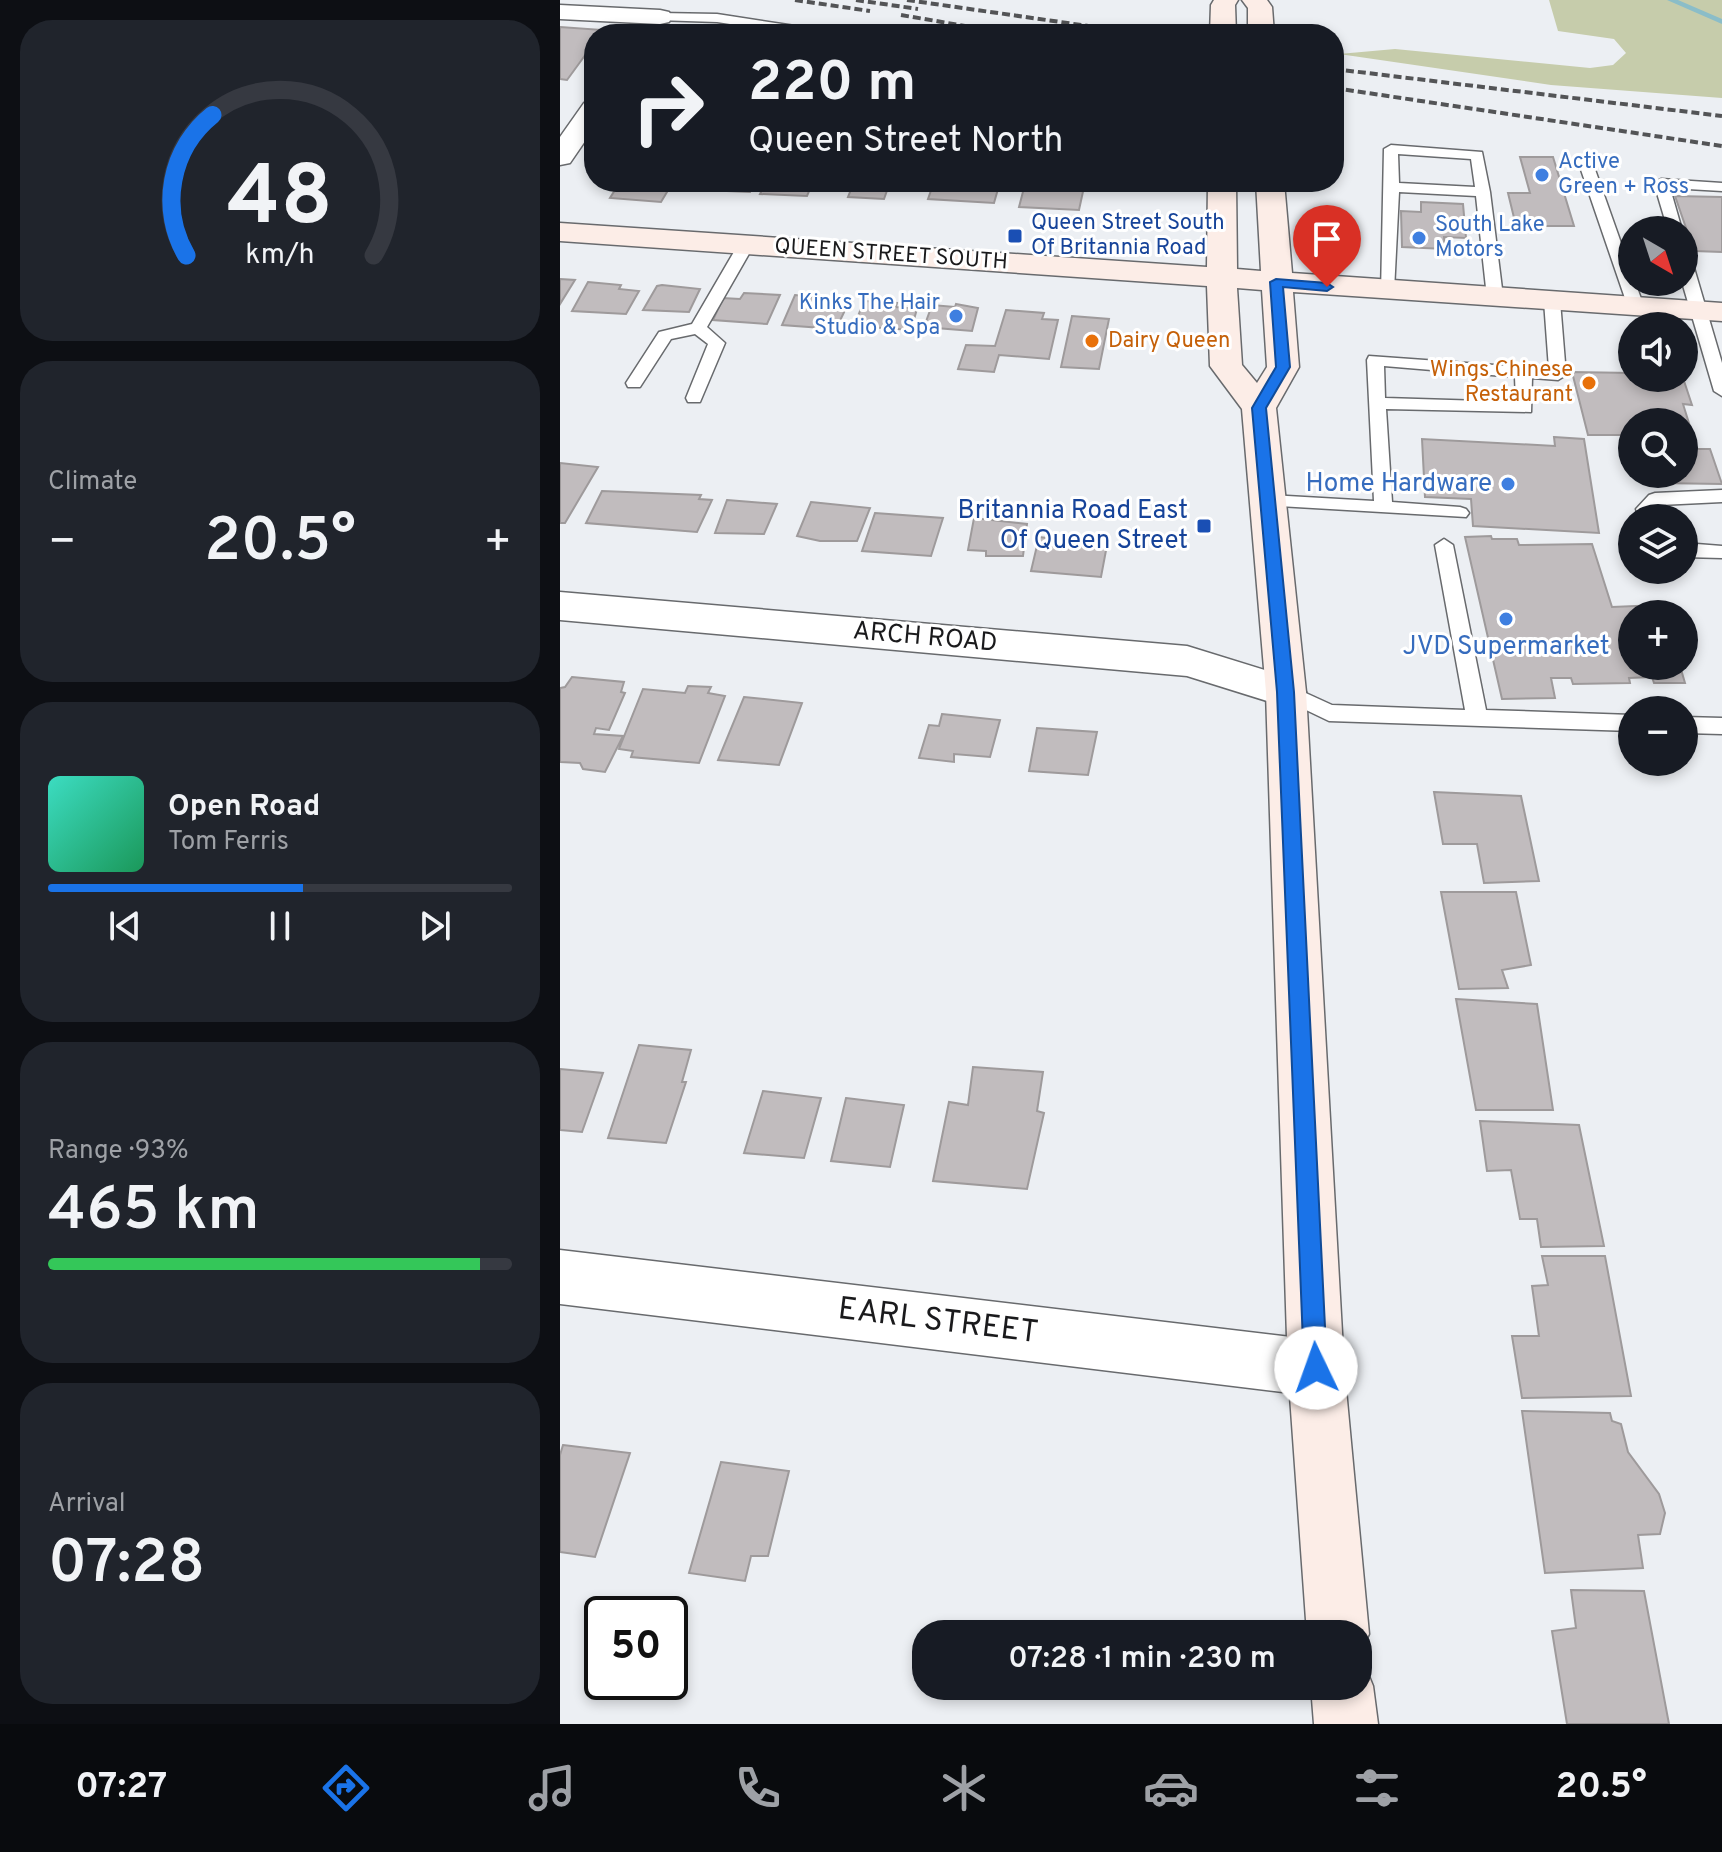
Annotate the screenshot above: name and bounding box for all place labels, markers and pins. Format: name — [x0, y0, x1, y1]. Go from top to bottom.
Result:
place label: Active Green + Ross — [1558, 149, 1689, 201]
marker: Active Green + Ross — [1533, 166, 1551, 184]
pin — [1293, 205, 1361, 287]
place label: Queen Street South Of Britannia Road — [1031, 210, 1225, 262]
place label: South Lake Motors — [1435, 212, 1545, 264]
marker: Queen Street South Of Britannia Road — [1006, 227, 1024, 245]
marker: South Lake Motors — [1410, 229, 1428, 247]
place label: Kinks The Hair Studio & Spa — [799, 290, 940, 342]
marker: Kinks The Hair Studio & Spa — [947, 307, 965, 325]
place label: Dairy Queen — [1108, 328, 1230, 355]
marker: Dairy Queen — [1083, 332, 1101, 350]
place label: Wings Chinese Restaurant — [1430, 357, 1573, 409]
marker: Wings Chinese Restaurant — [1580, 374, 1598, 392]
place label: Home Hardware — [1306, 468, 1492, 501]
marker: Home Hardware — [1499, 475, 1517, 493]
place label: Britannia Road East Of Queen Street — [958, 495, 1188, 558]
marker: Britannia Road East Of Queen Street — [1195, 517, 1213, 535]
marker: JVD Supermarket — [1497, 610, 1515, 628]
place label: JVD Supermarket — [1403, 631, 1609, 664]

